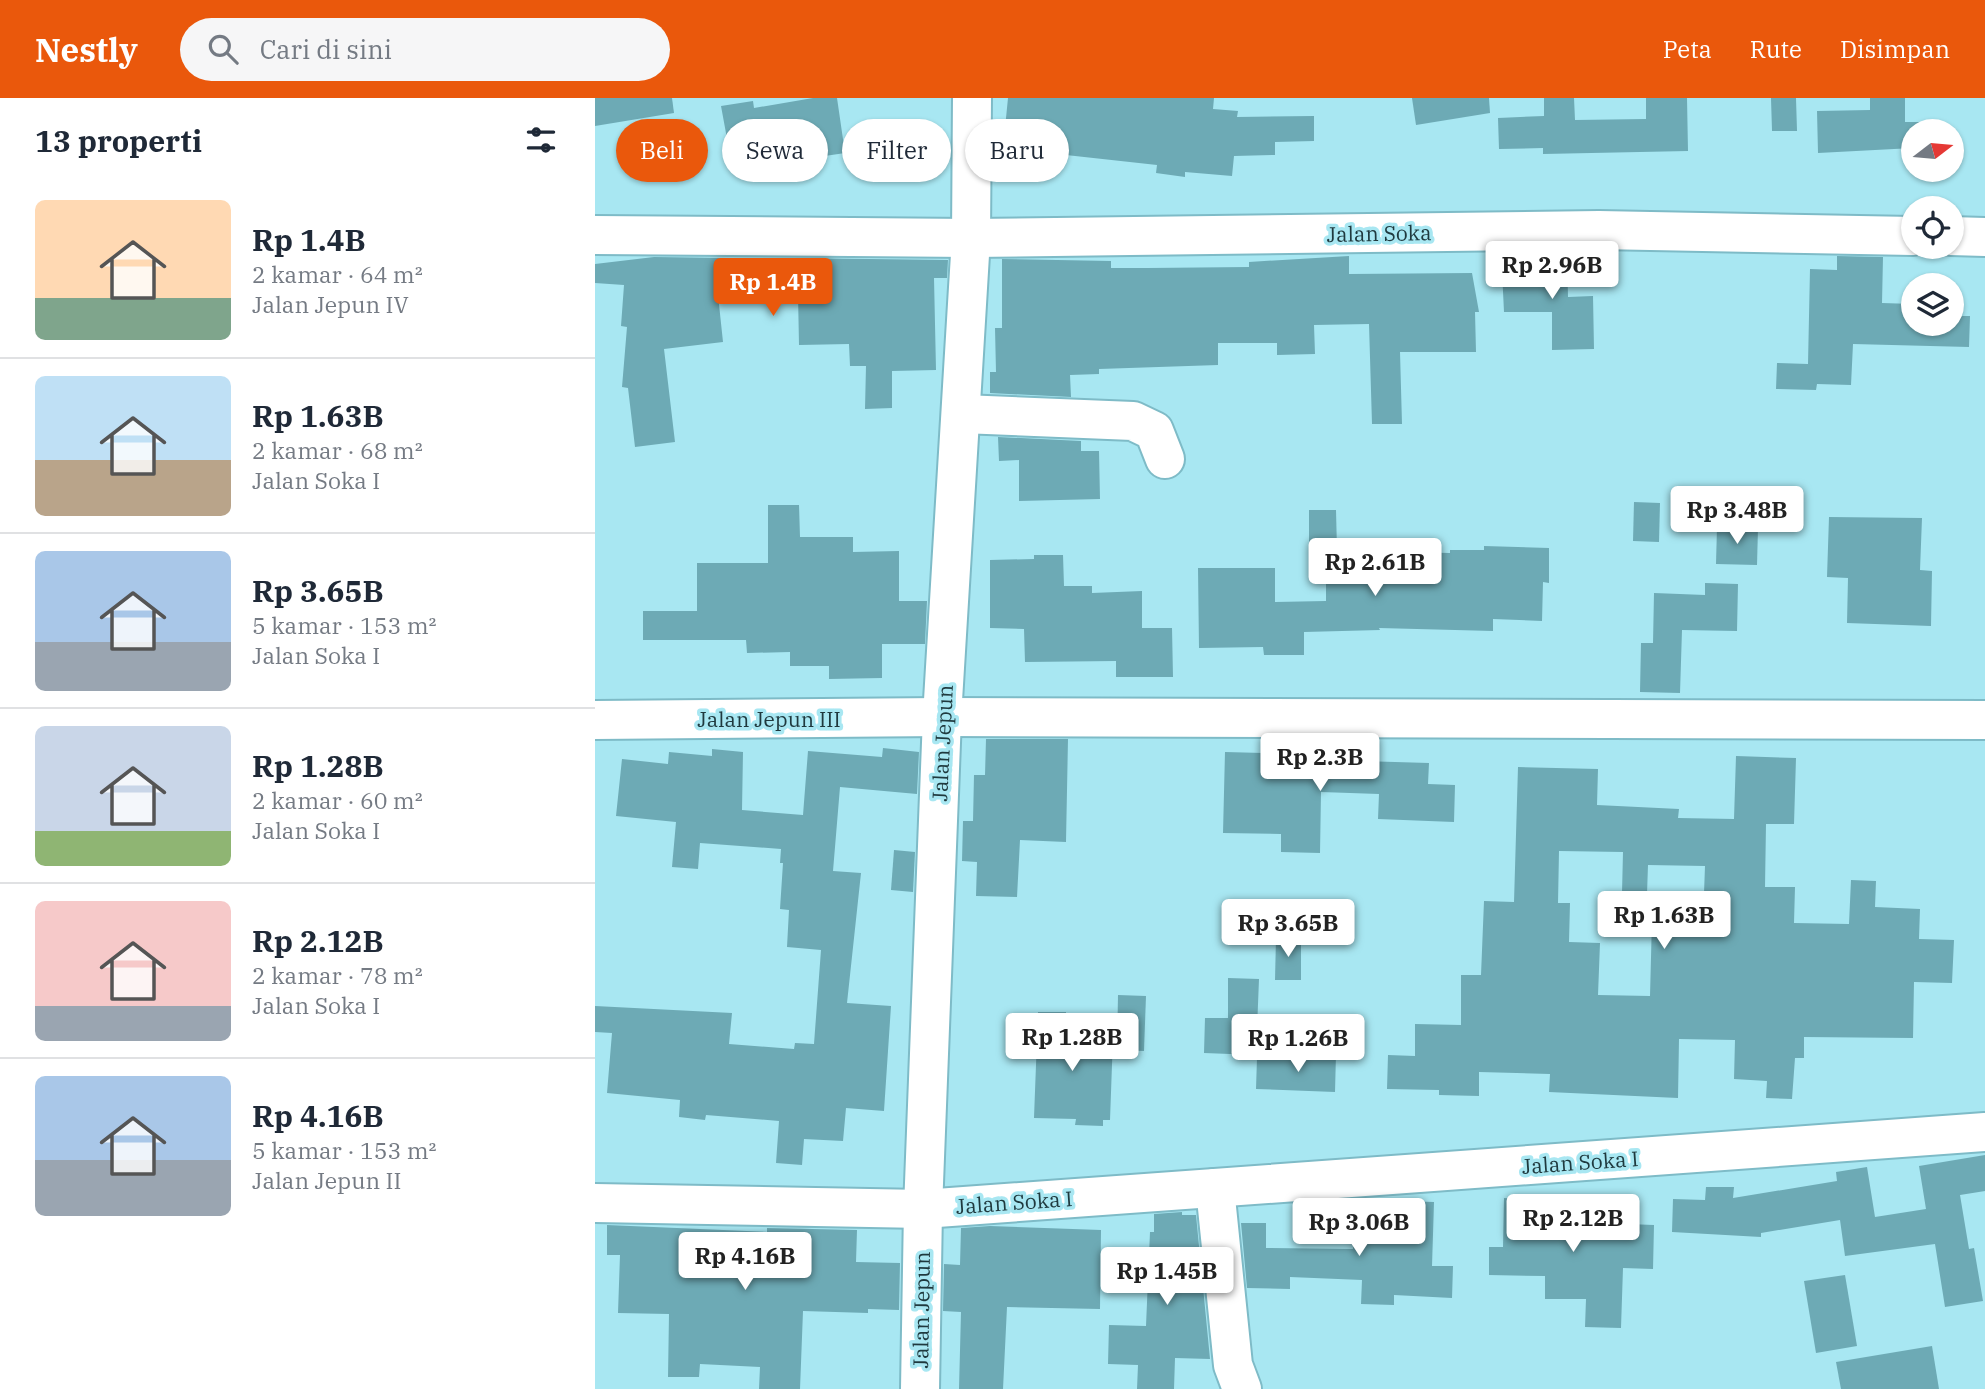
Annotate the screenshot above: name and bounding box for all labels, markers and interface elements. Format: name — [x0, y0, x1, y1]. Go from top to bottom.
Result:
search box — [180, 18, 670, 81]
text: Nestly — [35, 28, 138, 71]
icon: search — [204, 30, 242, 68]
text: Cari di sini — [260, 32, 392, 66]
text: Peta — [1663, 33, 1712, 65]
text: Rute — [1750, 33, 1802, 65]
text: Disimpan — [1840, 33, 1950, 65]
chip: Beli — [616, 119, 708, 182]
chip: Sewa — [722, 119, 828, 182]
chip: Filter — [842, 119, 951, 182]
chip: Baru — [965, 119, 1069, 182]
north arrow — [1901, 119, 1963, 182]
map controls — [1901, 119, 1964, 336]
text: 13 properti — [35, 121, 202, 160]
icon: filters — [522, 121, 560, 159]
button: locate — [1901, 196, 1964, 259]
street label: Jalan Soka — [1326, 218, 1432, 248]
text: Rp 1.4B — [252, 220, 366, 259]
icon: home — [91, 228, 175, 312]
pin: Rp 2.96B — [1480, 242, 1624, 301]
text: Rp 2.96B — [1502, 249, 1602, 279]
pin: Rp 1.4B — [708, 258, 838, 318]
text: 2 kamar · 64 m² — [252, 259, 423, 289]
text: Rp 1.4B — [729, 266, 817, 296]
button: layers — [1901, 273, 1964, 336]
text: Jalan Jepun IV — [252, 289, 409, 319]
text: Rp 1.63B — [252, 396, 384, 435]
icon: home — [91, 404, 175, 488]
text: 2 kamar · 68 m² — [252, 435, 423, 465]
text: Jalan Soka I — [252, 465, 380, 495]
pin: Rp 3.48B — [1665, 486, 1809, 546]
text: Rp 3.48B — [1687, 494, 1787, 524]
pin: Rp 2.61B — [1303, 538, 1447, 598]
text: Rp 2.61B — [1325, 546, 1425, 576]
text: Rp 3.65B — [252, 571, 384, 610]
icon: home — [91, 579, 175, 663]
text: 5 kamar · 153 m² — [252, 610, 437, 640]
text: Jalan Soka I — [252, 640, 380, 670]
street label: Jalan Jepun — [925, 684, 959, 802]
street label: Jalan Jepun III — [697, 705, 841, 733]
pin: Rp 2.3B — [1255, 734, 1385, 793]
text: Rp 2.3B — [1276, 741, 1364, 771]
text: Rp 1.28B — [252, 746, 384, 785]
icon: home — [91, 754, 175, 838]
text: 2 kamar · 60 m² — [252, 785, 423, 815]
text: Jalan Soka I — [252, 815, 380, 845]
pin: Rp 1.63B — [1592, 892, 1736, 951]
text: Rp 1.63B — [1614, 899, 1714, 929]
pin: Rp 3.65B — [1216, 900, 1360, 959]
text: Rp 3.65B — [1238, 907, 1338, 937]
text: Rp 2.12B — [252, 921, 384, 960]
icon: home — [91, 929, 175, 1013]
text: 2 kamar · 78 m² — [252, 960, 423, 990]
text: Jalan Soka I — [252, 990, 380, 1020]
pin: Rp 1.28B — [1000, 1014, 1144, 1073]
pin: Rp 1.26B — [1226, 1014, 1370, 1074]
text: Rp 1.28B — [1022, 1021, 1122, 1051]
text: Rp 1.26B — [1248, 1022, 1348, 1052]
text: Rp 4.16B — [252, 1096, 384, 1135]
icon: home — [91, 1104, 175, 1188]
text: 5 kamar · 153 m² — [252, 1135, 437, 1165]
street label: Jalan Soka I — [1521, 1144, 1639, 1180]
text: Jalan Jepun II — [252, 1165, 401, 1195]
street label: Jalan Soka I — [955, 1184, 1073, 1220]
pin: Rp 2.12B — [1501, 1194, 1645, 1254]
pin: Rp 3.06B — [1287, 1198, 1431, 1258]
text: Rp 2.12B — [1523, 1202, 1623, 1232]
text: Rp 3.06B — [1309, 1206, 1409, 1236]
pin: Rp 4.16B — [673, 1232, 817, 1292]
text: Rp 4.16B — [695, 1240, 795, 1270]
pin: Rp 1.45B — [1095, 1248, 1239, 1307]
street label: Jalan Jepun — [906, 1251, 936, 1369]
text: Rp 1.45B — [1117, 1255, 1217, 1285]

